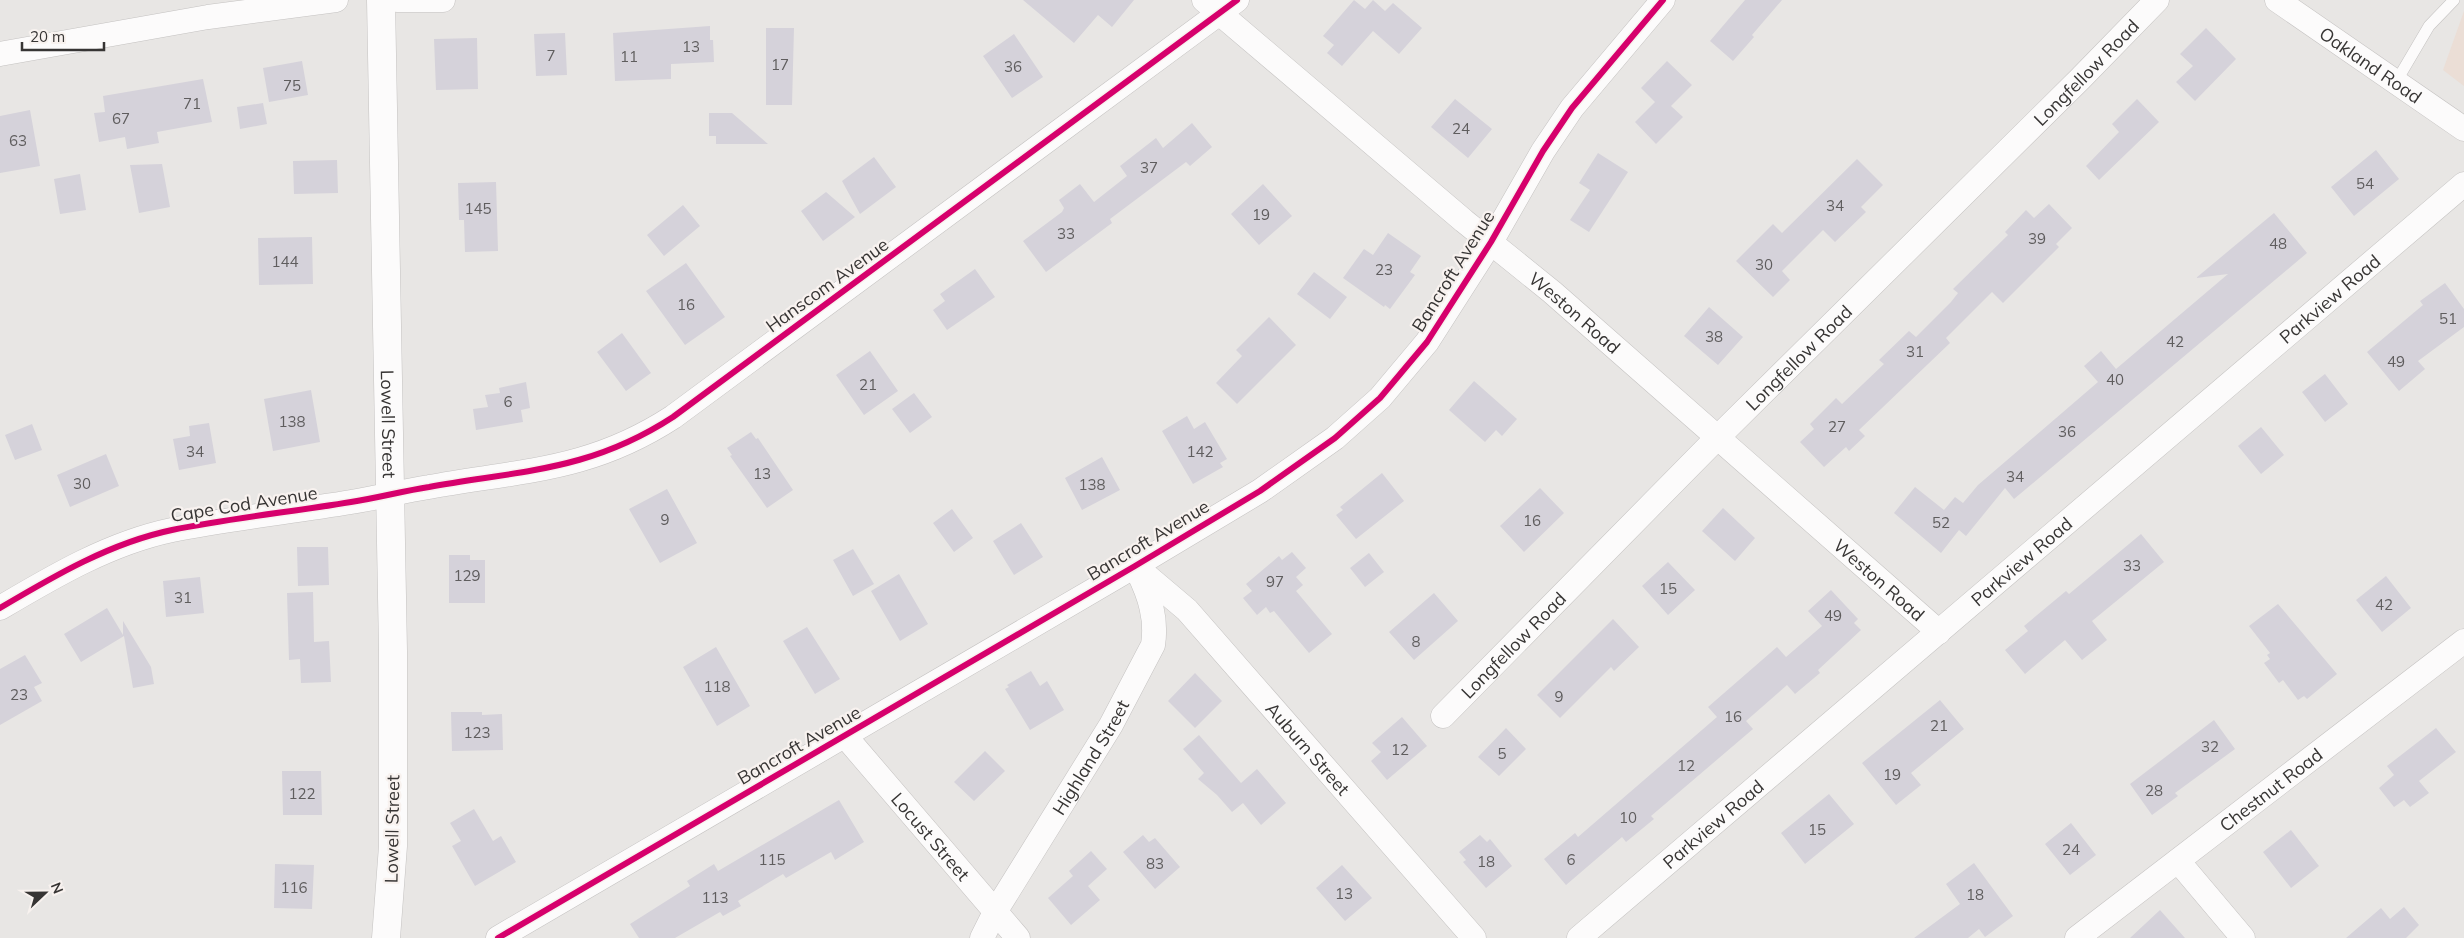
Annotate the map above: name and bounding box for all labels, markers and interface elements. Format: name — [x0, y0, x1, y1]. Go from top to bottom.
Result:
street label: Longfellow Road — [2029, 14, 2144, 130]
scale bar — [22, 20, 105, 52]
street label: Oakland Road — [2315, 21, 2426, 108]
text: 20 m — [30, 27, 65, 46]
house number: 13 — [682, 37, 700, 56]
house number: 7 — [546, 46, 556, 65]
house number: 11 — [620, 47, 638, 66]
house number: 17 — [771, 55, 789, 74]
house number: 36 — [1004, 57, 1022, 76]
house number: 75 — [283, 76, 301, 95]
house number: 71 — [183, 94, 201, 113]
house number: 67 — [112, 109, 130, 128]
house number: 24 — [1452, 119, 1470, 138]
house number: 63 — [9, 131, 27, 150]
house number: 37 — [1140, 158, 1158, 177]
house number: 54 — [2356, 174, 2374, 193]
house number: 34 — [1826, 196, 1844, 215]
house number: 145 — [464, 199, 492, 218]
house number: 19 — [1252, 205, 1270, 224]
street label: Bancroft Avenue — [1407, 206, 1499, 336]
house number: 33 — [1057, 224, 1075, 243]
house number: 39 — [2028, 229, 2046, 248]
street label: Hanscom Avenue — [761, 233, 893, 337]
house number: 48 — [2269, 234, 2287, 253]
street label: Parkview Road — [2274, 249, 2385, 348]
house number: 144 — [271, 252, 299, 271]
house number: 30 — [1755, 255, 1773, 274]
house number: 23 — [1375, 260, 1393, 279]
street label: Weston Road — [1524, 267, 1625, 358]
house number: 16 — [677, 295, 695, 314]
street label: Longfellow Road — [1741, 300, 1857, 415]
house number: 51 — [2439, 309, 2457, 328]
house number: 38 — [1705, 327, 1723, 346]
house number: 42 — [2166, 332, 2184, 351]
house number: 31 — [1906, 342, 1924, 361]
house number: 49 — [2387, 352, 2405, 371]
street label: Lowell Street — [376, 370, 401, 478]
house number: 40 — [2106, 370, 2124, 389]
house number: 21 — [859, 375, 877, 394]
house number: 6 — [503, 392, 513, 411]
house number: 138 — [278, 412, 306, 431]
house number: 27 — [1828, 417, 1846, 436]
house number: 36 — [2058, 422, 2076, 441]
house number: 34 — [186, 442, 204, 461]
house number: 142 — [1186, 442, 1214, 461]
house number: 13 — [753, 464, 771, 483]
house number: 34 — [2006, 467, 2024, 486]
house number: 30 — [73, 474, 91, 493]
house number: 138 — [1078, 475, 1106, 494]
street label: Cape Cod Avenue — [169, 481, 319, 527]
street label: Bancroft Avenue — [1083, 494, 1213, 586]
house number: 9 — [660, 510, 670, 529]
house number: 16 — [1523, 511, 1541, 530]
street label: Parkview Road — [1966, 512, 2077, 611]
house number: 52 — [1932, 513, 1950, 532]
street label: Weston Road — [1829, 533, 1930, 626]
house number: 33 — [2123, 556, 2141, 575]
house number: 129 — [453, 566, 481, 585]
house number: 97 — [1266, 572, 1284, 591]
house number: 15 — [1659, 579, 1677, 598]
street label: Longfellow Road — [1456, 587, 1571, 703]
house number: 31 — [174, 588, 192, 607]
house number: 42 — [2375, 595, 2393, 614]
house number: 49 — [1824, 606, 1842, 625]
house number: 8 — [1411, 632, 1421, 651]
house number: 118 — [703, 677, 731, 696]
house number: 23 — [10, 685, 28, 704]
house number: 9 — [1554, 687, 1564, 706]
street label: Highland Street — [1047, 696, 1134, 819]
street label: Auburn Street — [1261, 697, 1355, 800]
street label: Bancroft Avenue — [733, 700, 865, 790]
house number: 16 — [1724, 707, 1742, 726]
house number: 21 — [1930, 716, 1948, 735]
house number: 123 — [463, 723, 491, 742]
house number: 32 — [2201, 737, 2219, 756]
house number: 12 — [1391, 740, 1409, 759]
street label: Chestnut Road — [2214, 743, 2327, 836]
house number: 5 — [1497, 744, 1507, 763]
house number: 12 — [1677, 756, 1695, 775]
house number: 19 — [1883, 765, 1901, 784]
street label: Parkview Road — [1658, 774, 1768, 873]
street label: Lowell Street — [380, 775, 404, 883]
house number: 28 — [2145, 781, 2163, 800]
house number: 122 — [288, 784, 316, 803]
street label: Locust Street — [887, 787, 975, 885]
house number: 10 — [1619, 808, 1637, 827]
house number: 15 — [1808, 820, 1826, 839]
house number: 24 — [2062, 840, 2080, 859]
house number: 115 — [758, 850, 786, 869]
house number: 6 — [1566, 850, 1576, 869]
house number: 18 — [1477, 852, 1495, 871]
house number: 83 — [1146, 854, 1164, 873]
north arrow — [20, 868, 70, 918]
house number: 116 — [280, 878, 308, 897]
text: N — [47, 880, 67, 896]
house number: 13 — [1335, 884, 1353, 903]
house number: 18 — [1966, 885, 1984, 904]
house number: 113 — [701, 888, 729, 907]

